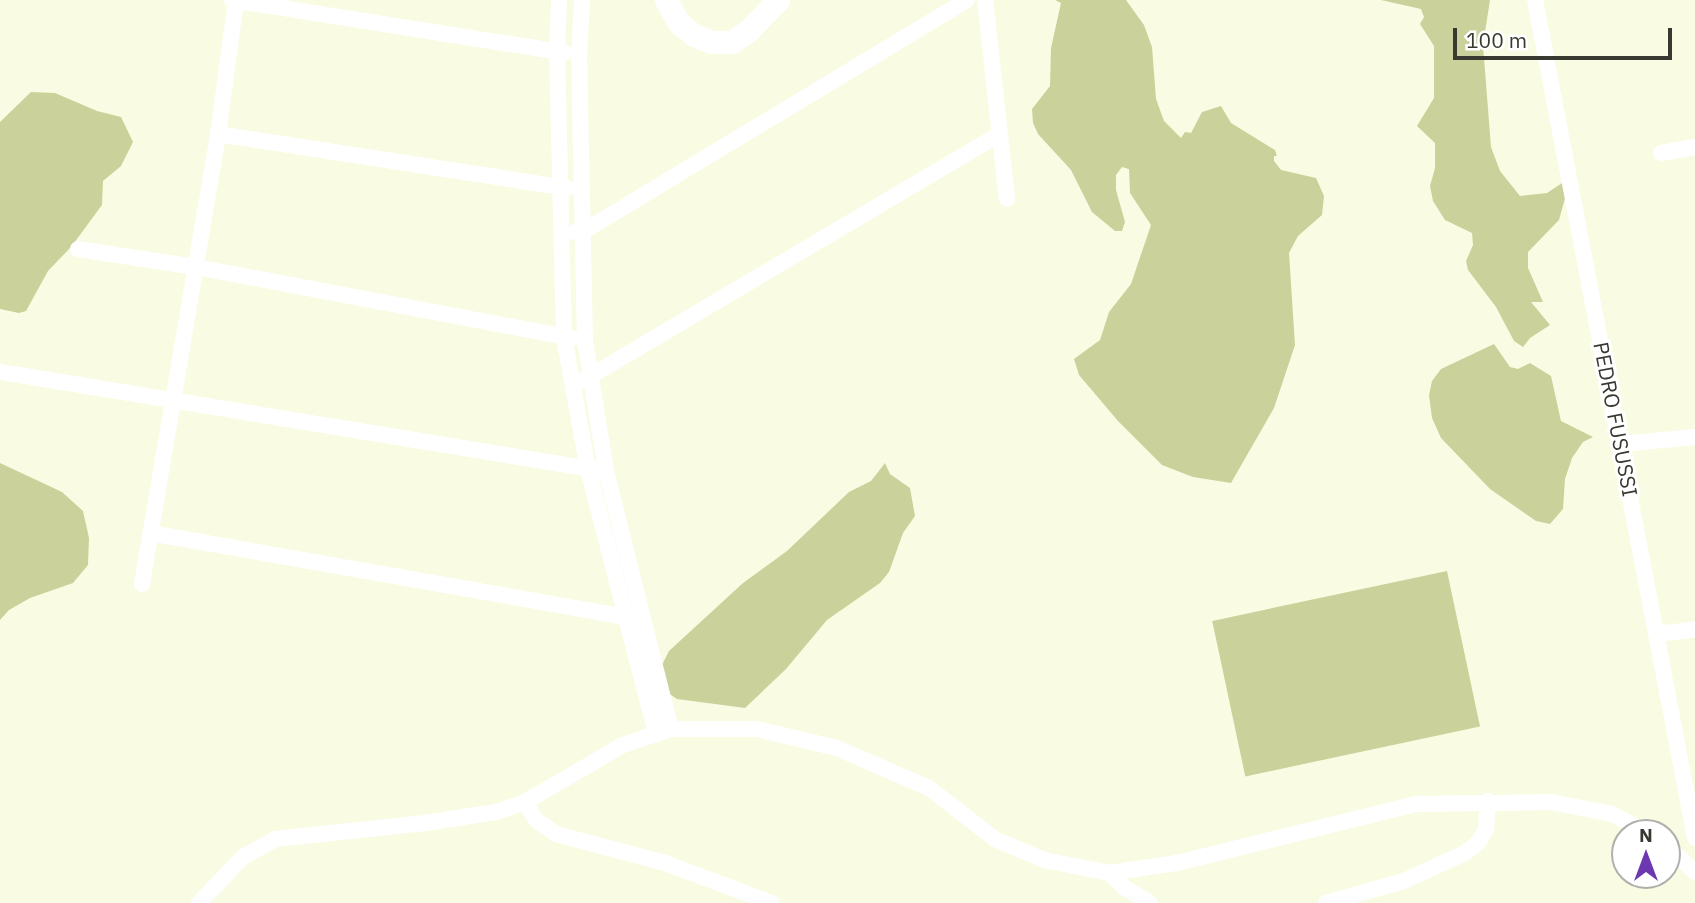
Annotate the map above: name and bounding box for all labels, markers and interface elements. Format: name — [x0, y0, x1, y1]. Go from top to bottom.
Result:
scale bar — [1457, 14, 1676, 58]
text: 100 m — [1466, 26, 1527, 54]
street label: PEDRO FUSUSSI — [1589, 339, 1643, 499]
north arrow — [1611, 819, 1681, 889]
text: N — [1639, 823, 1653, 847]

